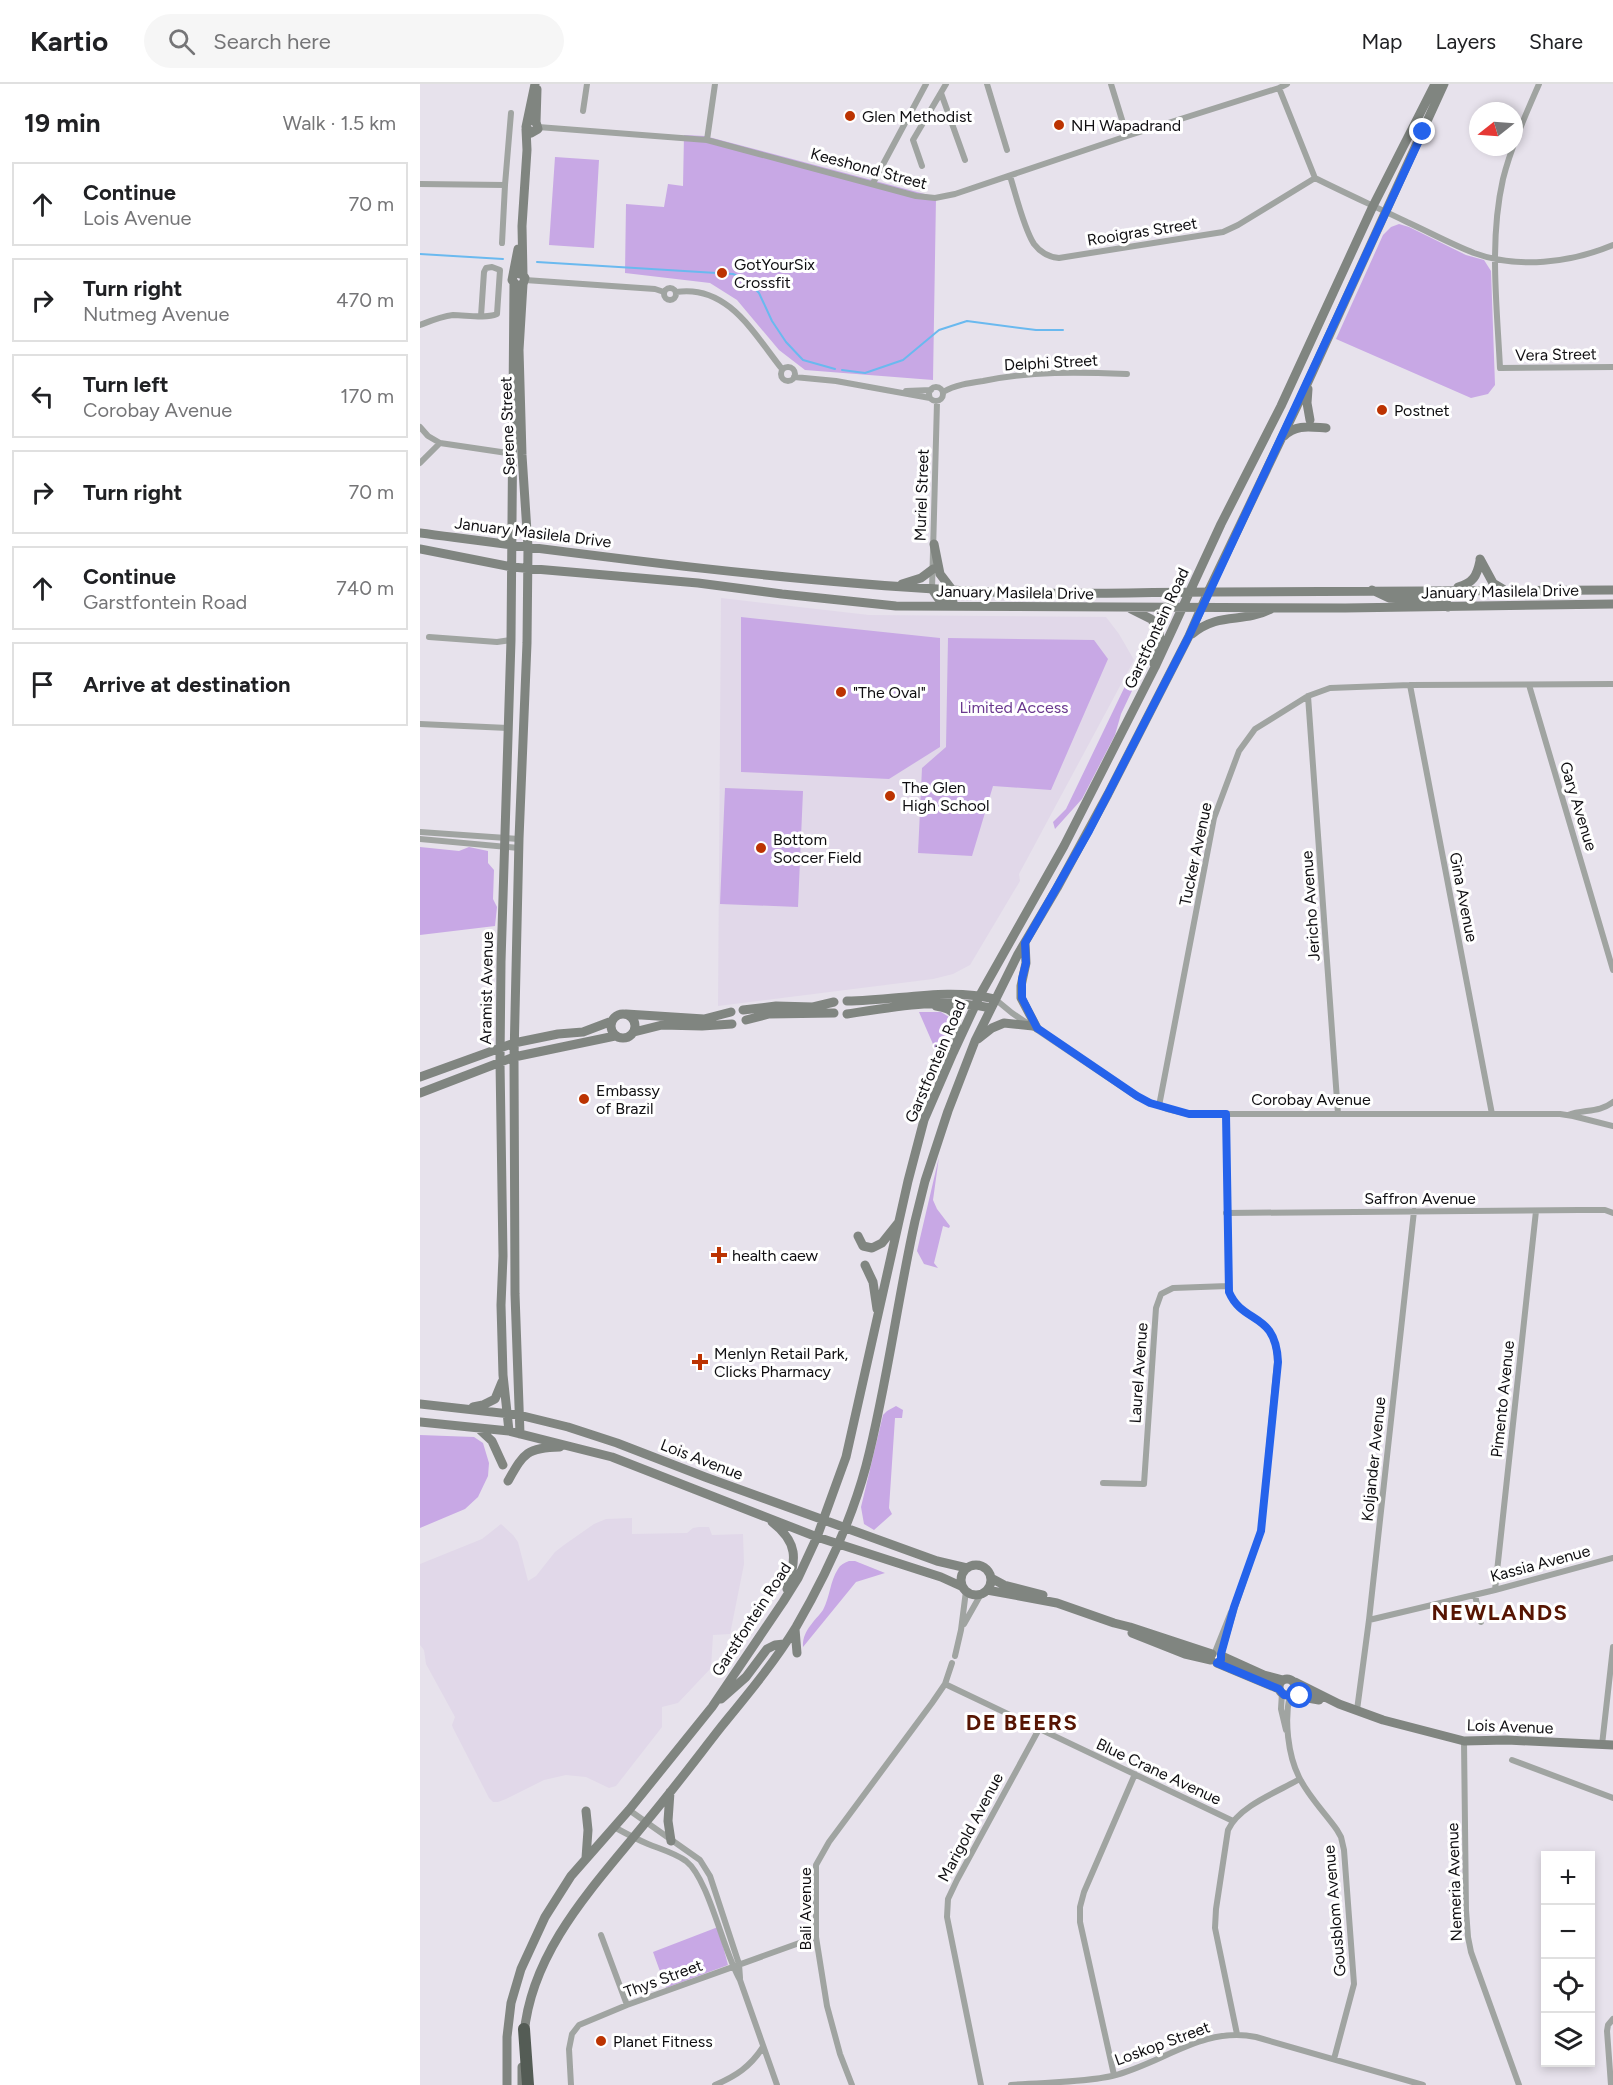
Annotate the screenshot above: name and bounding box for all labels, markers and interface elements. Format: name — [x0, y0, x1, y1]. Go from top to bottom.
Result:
search box — [144, 14, 564, 68]
text: Kartio — [30, 24, 108, 58]
icon: search — [165, 25, 198, 58]
text: Search here — [213, 28, 331, 55]
text: Map — [1362, 29, 1402, 54]
text: Layers — [1435, 29, 1496, 54]
text: Share — [1529, 29, 1583, 54]
north arrow — [1469, 102, 1523, 156]
text: 19 min — [24, 107, 101, 139]
place label: Glen Methodist — [862, 107, 972, 126]
marker: Glen Methodist — [843, 109, 857, 123]
text: Walk · 1.5 km — [283, 111, 396, 135]
place label: NH Wapadrand — [1071, 116, 1181, 135]
marker: NH Wapadrand — [1052, 118, 1066, 132]
route end — [1409, 118, 1435, 144]
street label: Keeshond Street — [809, 144, 929, 193]
text: Continue — [83, 179, 176, 206]
icon: ahead — [26, 188, 59, 221]
text: 70 m — [348, 192, 394, 216]
text: Lois Avenue — [83, 206, 192, 230]
street label: Rooigras Street — [1086, 213, 1199, 250]
place label: GotYourSix Crossfit — [734, 255, 815, 292]
marker: GotYourSix Crossfit — [715, 266, 729, 280]
text: Turn right — [83, 275, 182, 302]
icon: right — [26, 284, 59, 317]
text: 470 m — [336, 288, 394, 312]
text: Nutmeg Avenue — [83, 302, 229, 326]
street label: Vera Street — [1515, 344, 1597, 365]
street label: Delphi Street — [1004, 351, 1099, 374]
text: Turn left — [83, 371, 169, 398]
street label: Serene Street — [496, 376, 519, 476]
icon: left — [26, 380, 59, 413]
text: 170 m — [340, 384, 394, 408]
text: Corobay Avenue — [83, 398, 232, 422]
place label: Postnet — [1394, 401, 1450, 420]
marker: Postnet — [1375, 403, 1389, 417]
street label: Muriel Street — [910, 448, 933, 542]
icon: right — [26, 476, 59, 509]
text: Turn right — [83, 479, 182, 506]
text: 70 m — [348, 480, 394, 504]
street label: January Masilela Drive — [453, 513, 613, 552]
text: Continue — [83, 563, 176, 590]
street label: Garstfontein Road — [1120, 565, 1193, 692]
icon: ahead — [26, 572, 59, 605]
text: 740 m — [336, 576, 394, 600]
street label: January Masilela Drive — [1421, 581, 1579, 602]
street label: January Masilela Drive — [936, 582, 1094, 603]
text: Garstfontein Road — [83, 590, 247, 614]
icon: arrive — [26, 668, 59, 701]
text: Arrive at destination — [83, 671, 291, 698]
place label: "The Oval" — [853, 683, 926, 702]
marker: "The Oval" — [834, 685, 848, 699]
park label: Limited Access — [959, 698, 1069, 717]
street label: Gary Avenue — [1556, 759, 1601, 853]
place label: The Glen High School — [902, 778, 990, 815]
marker: The Glen High School — [883, 789, 897, 803]
street label: Tucker Avenue — [1175, 800, 1216, 908]
place label: Bottom Soccer Field — [773, 830, 862, 867]
marker: Bottom Soccer Field — [754, 841, 768, 855]
street label: Jericho Avenue — [1297, 850, 1324, 962]
street label: Gina Avenue — [1445, 851, 1482, 944]
street label: Aramist Avenue — [476, 931, 497, 1045]
street label: Garstfontein Road — [901, 997, 970, 1125]
place label: Embassy of Brazil — [596, 1081, 661, 1118]
street label: Corobay Avenue — [1251, 1090, 1371, 1109]
marker: Embassy of Brazil — [577, 1092, 591, 1106]
street label: Saffron Avenue — [1364, 1189, 1476, 1208]
marker: health caew — [710, 1246, 728, 1264]
place label: health caew — [732, 1246, 819, 1265]
street label: Laurel Avenue — [1125, 1322, 1152, 1424]
street label: Pimento Avenue — [1487, 1339, 1518, 1459]
place label: Menlyn Retail Park, Clicks Pharmacy — [714, 1344, 848, 1381]
marker: Menlyn Retail Park, Clicks Pharmacy — [691, 1353, 709, 1371]
street label: Koljander Avenue — [1357, 1395, 1390, 1522]
street label: Lois Avenue — [658, 1435, 746, 1484]
street label: Kassia Avenue — [1488, 1541, 1592, 1586]
street label: Garstfontein Road — [708, 1559, 795, 1680]
district label: NEWLANDS — [1432, 1599, 1568, 1626]
route start — [1286, 1682, 1312, 1708]
district label: DE BEERS — [966, 1709, 1078, 1736]
street label: Lois Avenue — [1466, 1715, 1554, 1738]
street label: Blue Crane Avenue — [1093, 1734, 1225, 1809]
street label: Marigold Avenue — [934, 1769, 1007, 1885]
street label: Nemeria Avenue — [1443, 1822, 1466, 1942]
street label: Gousblom Avenue — [1319, 1844, 1350, 1977]
map controls — [1541, 1851, 1595, 2067]
button: + — [1541, 1851, 1595, 1905]
street label: Bali Avenue — [796, 1867, 815, 1951]
button: − — [1541, 1905, 1595, 1959]
street label: Thys Street — [621, 1955, 705, 2001]
button: locate — [1541, 1959, 1595, 2013]
button: layers — [1541, 2013, 1595, 2067]
street label: Loskop Street — [1112, 2017, 1212, 2070]
place label: Planet Fitness — [613, 2032, 713, 2051]
marker: Planet Fitness — [594, 2034, 608, 2048]

